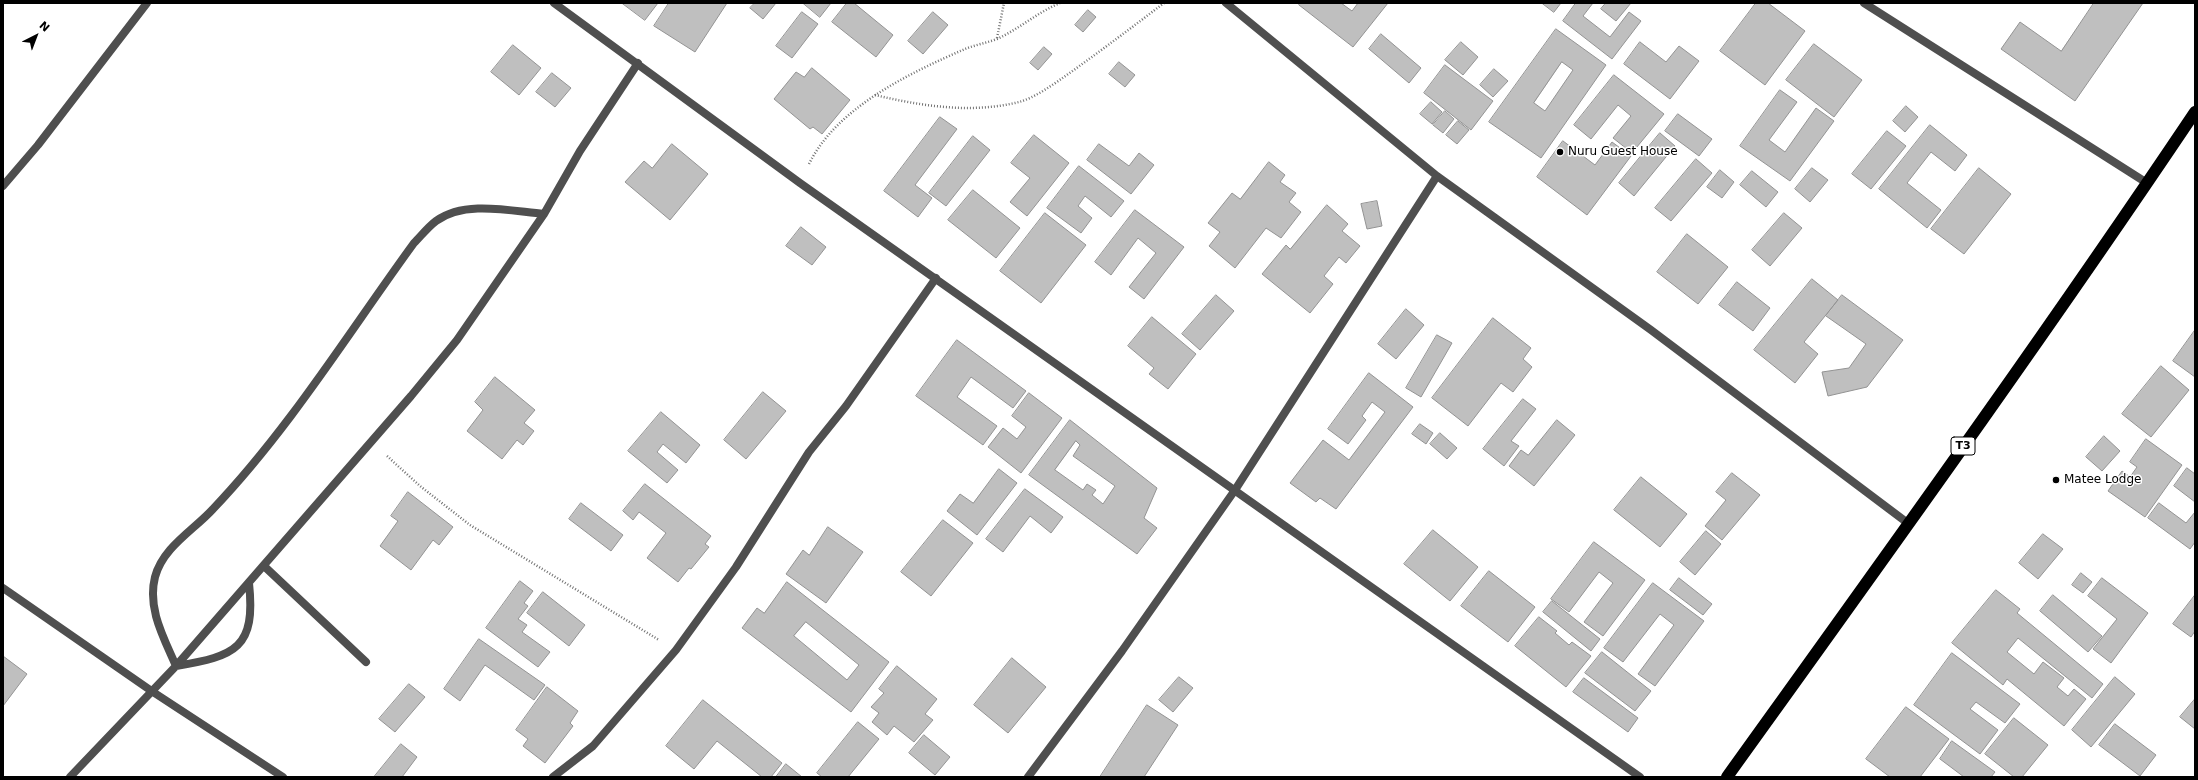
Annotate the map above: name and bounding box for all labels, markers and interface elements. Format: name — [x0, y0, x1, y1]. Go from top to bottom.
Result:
north arrow — [16, 16, 56, 56]
text: N — [37, 19, 52, 35]
place label: Nuru Guest House — [1568, 145, 1678, 159]
marker: Nuru Guest House — [1555, 147, 1565, 157]
road number: T3 — [1951, 437, 1975, 455]
place label: Matee Lodge — [2064, 473, 2141, 487]
marker: Matee Lodge — [2051, 475, 2061, 485]

